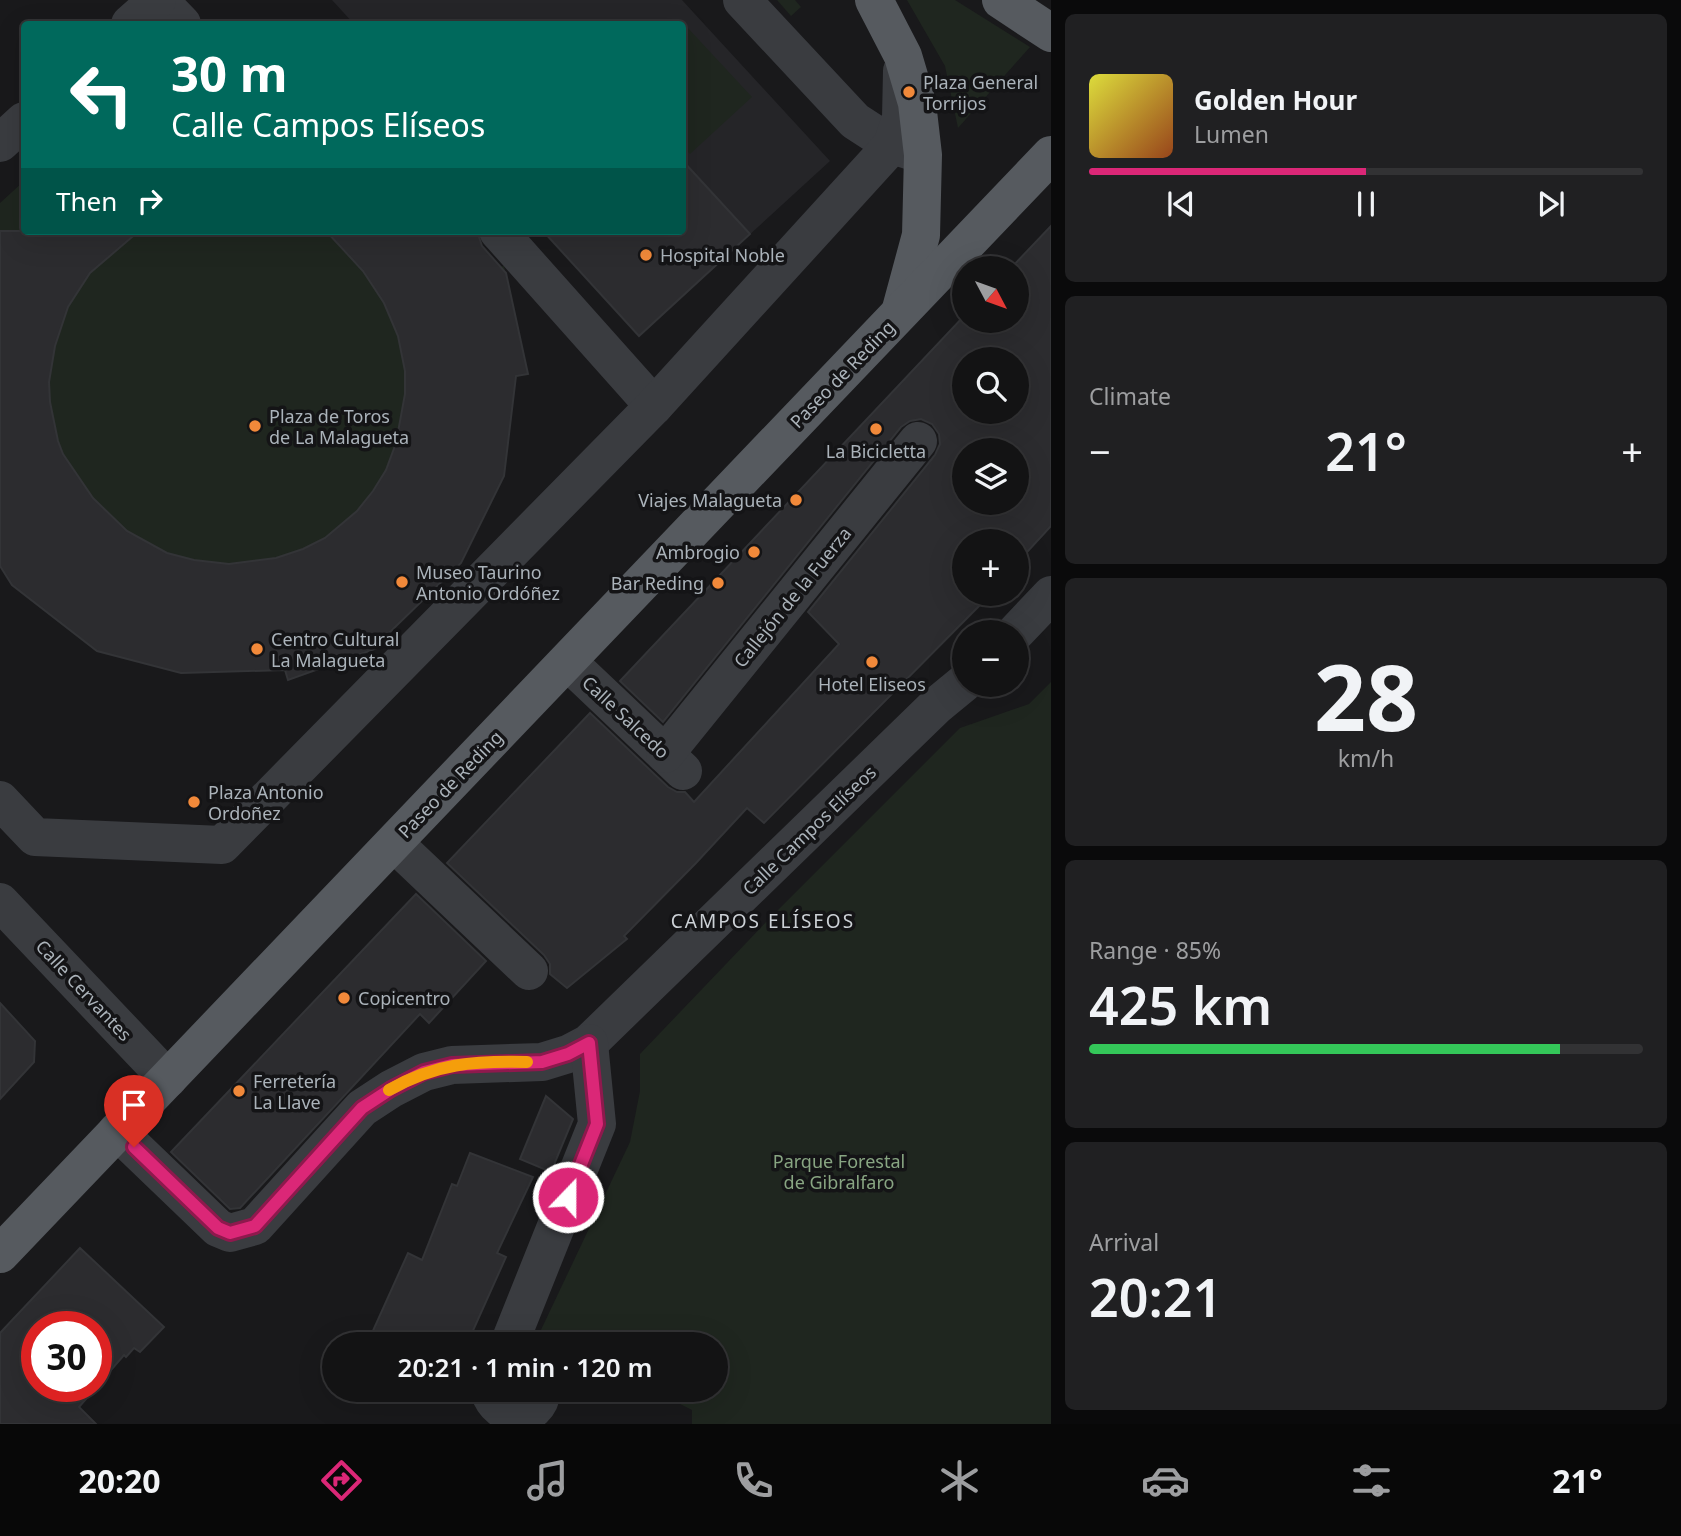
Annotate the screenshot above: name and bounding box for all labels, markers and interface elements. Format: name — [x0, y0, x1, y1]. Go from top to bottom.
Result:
text: 30 m — [171, 40, 288, 106]
icon: left — [56, 49, 147, 140]
place label: Plaza General Torrijos — [923, 70, 1038, 115]
text: Golden Hour — [1194, 82, 1357, 118]
marker: Plaza General Torrijos — [901, 84, 917, 100]
text: Calle Campos Elíseos — [171, 103, 485, 146]
text: Lumen — [1194, 118, 1269, 150]
icon: right — [131, 182, 169, 220]
text: Then — [56, 183, 117, 219]
icon: previous — [1162, 185, 1200, 223]
icon: pause — [1347, 185, 1385, 223]
icon: next — [1532, 185, 1570, 223]
place label: Hospital Noble — [660, 243, 785, 267]
marker: Hospital Noble — [638, 247, 654, 263]
north arrow — [952, 256, 1029, 332]
map controls — [952, 256, 1029, 697]
street label: Paseo de Reding — [785, 315, 899, 433]
button: search — [952, 347, 1029, 424]
text: Climate — [1089, 380, 1171, 412]
place label: Plaza de Toros de La Malagueta — [269, 404, 409, 449]
text: 21° — [1325, 415, 1407, 486]
marker: Plaza de Toros de La Malagueta — [247, 418, 263, 434]
marker: La Bicicletta — [868, 421, 884, 437]
text: − — [1089, 425, 1111, 477]
text: + — [1621, 425, 1643, 477]
button: layers — [952, 438, 1029, 515]
place label: La Bicicletta — [826, 439, 926, 463]
place label: Viajes Malagueta — [638, 488, 782, 512]
marker: Viajes Malagueta — [788, 492, 804, 508]
street label: Callejón de la Fuerza — [728, 522, 856, 672]
button: + — [952, 529, 1029, 606]
place label: Ambrogio — [656, 540, 740, 564]
marker: Ambrogio — [746, 544, 762, 560]
place label: Museo Taurino Antonio Ordóñez — [416, 560, 560, 605]
place label: Bar Reding — [611, 571, 704, 595]
marker: Museo Taurino Antonio Ordóñez — [394, 574, 410, 590]
marker: Bar Reding — [710, 575, 726, 591]
button: − — [952, 620, 1029, 697]
place label: Centro Cultural La Malagueta — [271, 627, 399, 672]
text: 28 — [1314, 634, 1418, 758]
marker: Centro Cultural La Malagueta — [249, 641, 265, 657]
marker: Hotel Eliseos — [864, 654, 880, 670]
street label: Calle Salcedo — [577, 670, 675, 764]
place label: Hotel Eliseos — [818, 672, 926, 696]
street label: Paseo de Reding — [393, 725, 507, 843]
text: km/h — [1338, 742, 1394, 774]
street label: Calle Campos Elíseos — [737, 760, 881, 900]
place label: Plaza Antonio Ordoñez — [208, 780, 324, 825]
marker: Plaza Antonio Ordoñez — [186, 794, 202, 810]
district label: CAMPOS ELÍSEOS — [671, 908, 855, 934]
street label: Calle Cervantes — [31, 934, 137, 1046]
text: Range · 85% — [1089, 934, 1221, 966]
text: 425 km — [1089, 969, 1272, 1040]
place label: Copicentro — [358, 986, 450, 1010]
marker: Copicentro — [336, 990, 352, 1006]
place label: Ferretería La Llave — [253, 1069, 336, 1114]
pin — [104, 1075, 164, 1147]
marker: Ferretería La Llave — [231, 1083, 247, 1099]
icon: arrive — [115, 1086, 153, 1124]
park label: Parque Forestal de Gibralfaro — [773, 1149, 905, 1194]
position arrow — [531, 1160, 605, 1234]
text: Arrival — [1089, 1226, 1159, 1258]
text: 20:21 — [1089, 1261, 1222, 1332]
speed limit sign: 30 — [21, 1311, 112, 1402]
text: 20:21 · 1 min · 120 m — [398, 1349, 652, 1385]
icon: directions — [317, 1456, 366, 1505]
icon: music — [523, 1456, 572, 1505]
icon: phone — [729, 1456, 778, 1505]
icon: climate — [935, 1456, 984, 1505]
icon: car — [1141, 1456, 1190, 1505]
icon: filters — [1347, 1456, 1396, 1505]
text: 20:20 — [78, 1459, 161, 1502]
text: 21° — [1552, 1459, 1603, 1502]

